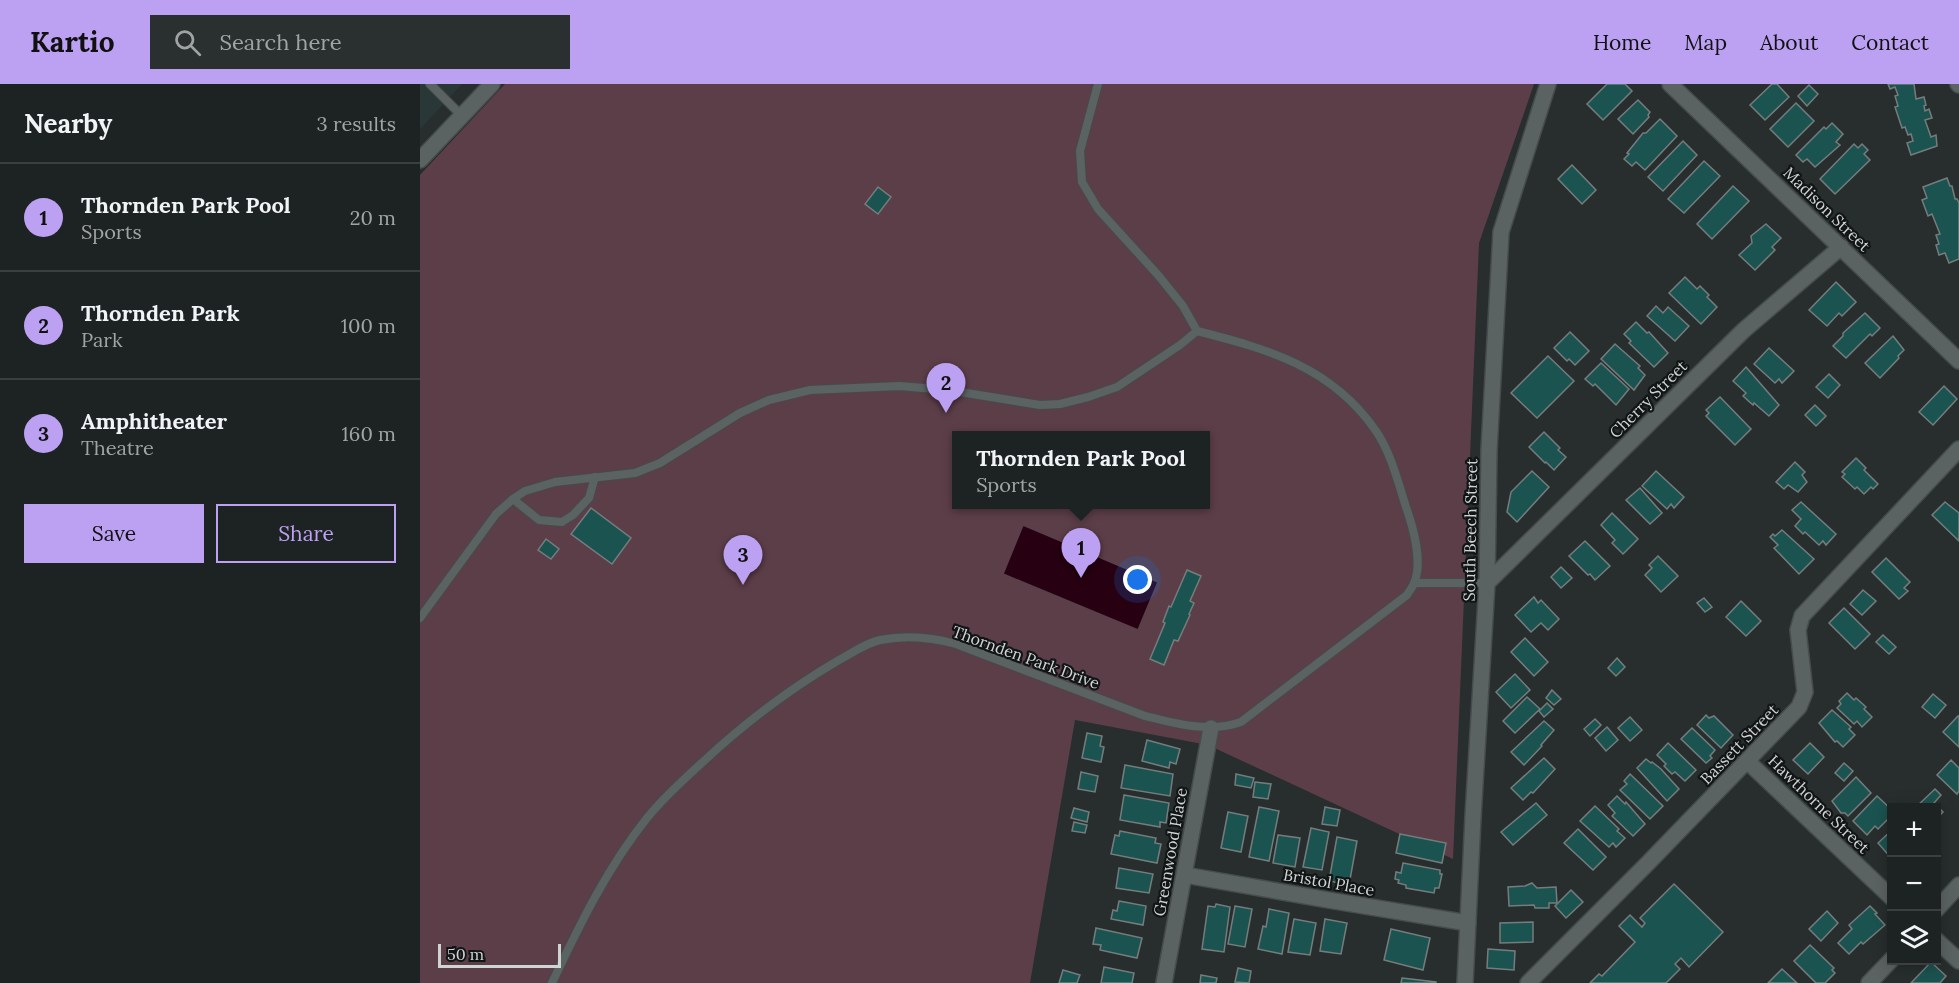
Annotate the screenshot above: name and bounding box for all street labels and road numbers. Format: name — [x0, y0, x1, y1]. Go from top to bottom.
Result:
street label: Madison Street — [1779, 163, 1875, 256]
street label: Cherry Street — [1605, 355, 1692, 442]
street label: South Beech Street — [1459, 458, 1481, 602]
street label: Thornden Park Drive — [950, 621, 1103, 693]
street label: Bassett Street — [1696, 699, 1783, 788]
street label: Hawthorne Street — [1764, 751, 1874, 858]
street label: Greenwood Place — [1149, 786, 1191, 918]
street label: Bristol Place — [1282, 864, 1376, 900]

